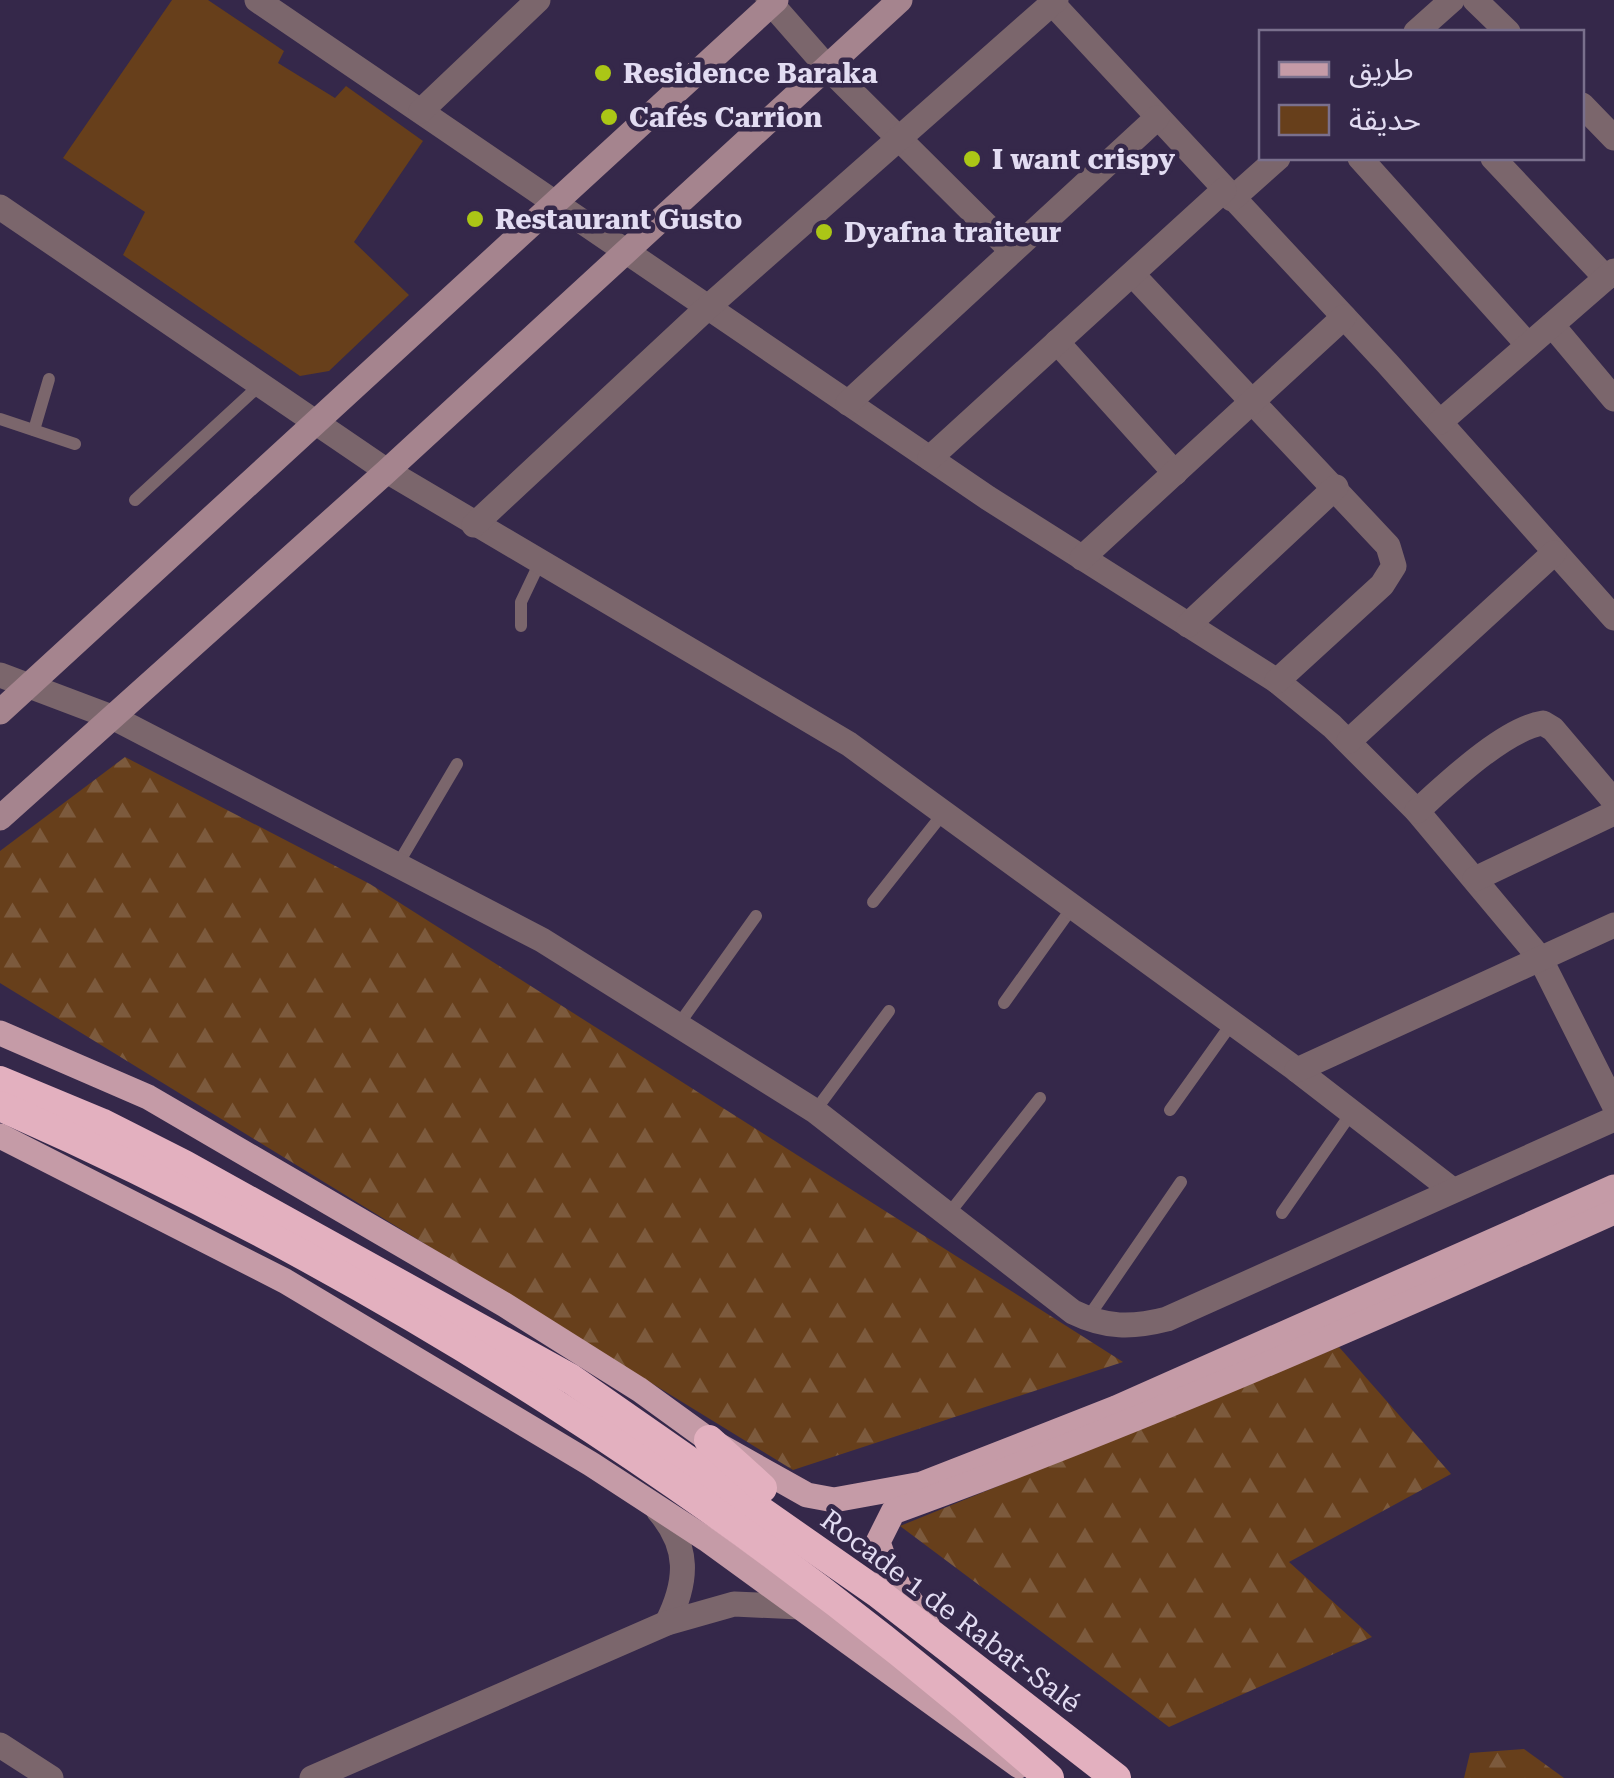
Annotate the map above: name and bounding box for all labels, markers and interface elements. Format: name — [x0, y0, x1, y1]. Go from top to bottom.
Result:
legend — [1259, 30, 1584, 160]
text: طريق — [1349, 52, 1414, 88]
place label: Residence Baraka — [623, 57, 878, 90]
marker: Residence Baraka — [592, 62, 614, 84]
place label: Cafés Carrion — [629, 101, 823, 134]
text: حديقة — [1349, 102, 1421, 137]
marker: Cafés Carrion — [598, 106, 620, 128]
place label: I want crispy — [992, 143, 1175, 176]
marker: I want crispy — [961, 148, 983, 170]
place label: Restaurant Gusto — [495, 203, 742, 236]
marker: Restaurant Gusto — [464, 208, 486, 230]
place label: Dyafna traiteur — [844, 216, 1062, 249]
marker: Dyafna traiteur — [813, 221, 835, 243]
street label: Rocade 1 de Rabat-Salé — [814, 1503, 1087, 1720]

